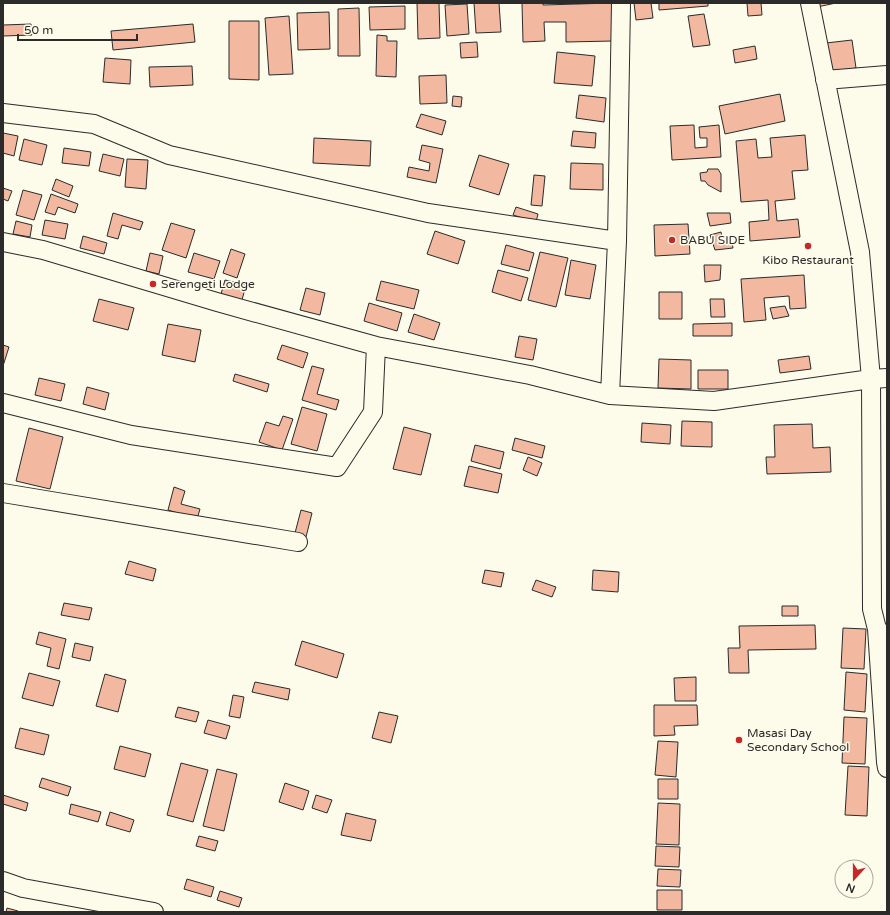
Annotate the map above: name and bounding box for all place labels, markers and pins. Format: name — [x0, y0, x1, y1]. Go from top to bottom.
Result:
place label: BABU SIDE — [680, 233, 746, 247]
marker: BABU SIDE — [667, 235, 677, 245]
marker: Kibo Restaurant — [803, 241, 813, 251]
place label: Kibo Restaurant — [762, 253, 854, 267]
place label: Serengeti Lodge — [161, 277, 255, 291]
marker: Serengeti Lodge — [148, 279, 158, 289]
place label: Masasi Day Secondary School — [747, 726, 849, 754]
marker: Masasi Day Secondary School — [734, 735, 744, 745]

